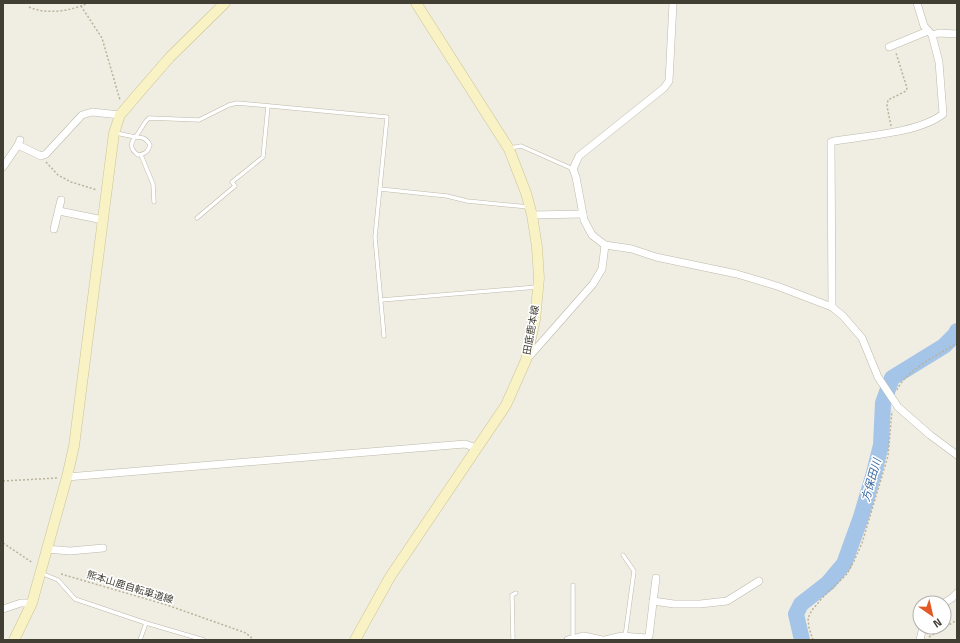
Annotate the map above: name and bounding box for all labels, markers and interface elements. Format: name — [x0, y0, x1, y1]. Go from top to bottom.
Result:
street label: 田底鹿本線 — [519, 304, 543, 356]
water label: 方保田川 — [857, 456, 885, 503]
street label: 熊本山鹿自転車道線 — [85, 567, 175, 607]
north arrow — [912, 595, 952, 635]
text: N — [930, 615, 945, 632]

